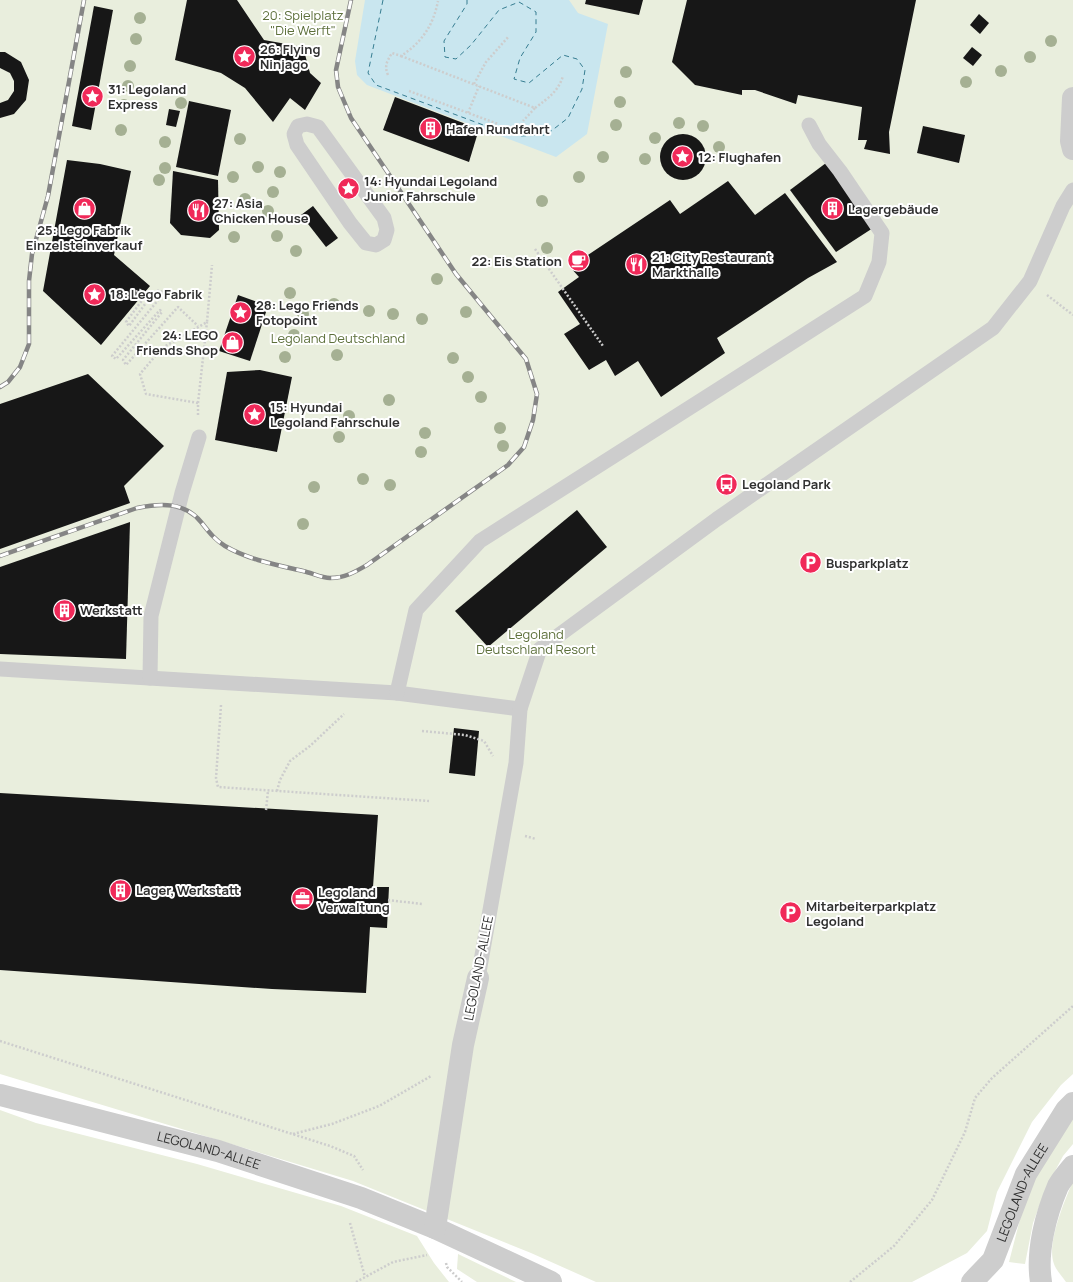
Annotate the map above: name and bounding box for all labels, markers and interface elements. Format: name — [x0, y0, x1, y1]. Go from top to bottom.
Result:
park label: 20: Spielplatz "Die Werft" — [262, 6, 344, 39]
place label: 26: Flying Ninjago — [260, 40, 320, 73]
place icon: 26: Flying Ninjago — [231, 43, 257, 69]
place label: 31: Legoland Express — [108, 80, 186, 113]
place icon: 31: Legoland Express — [79, 83, 105, 109]
building icon: Hafen Rundfahrt — [418, 116, 444, 142]
place label: Hafen Rundfahrt — [446, 120, 550, 138]
place icon: 12: Flughafen — [669, 144, 695, 170]
place label: 12: Flughafen — [698, 148, 781, 166]
place label: 14: Hyundai Legoland Junior Fahrschule — [364, 172, 497, 205]
place icon: 14: Hyundai Legoland Junior Fahrschule — [336, 175, 362, 201]
place label: 27: Asia Chicken House — [214, 194, 309, 227]
shop icon: 25: Lego Fabrik Einzelsteinverkauf — [71, 195, 97, 221]
building icon: Lagergebäude — [819, 196, 845, 222]
restaurant icon: 27: Asia Chicken House — [186, 197, 212, 223]
place label: Lagergebäude — [848, 200, 939, 218]
place label: 25: Lego Fabrik Einzelsteinverkauf — [26, 221, 142, 254]
cafe icon: 22: Eis Station — [565, 248, 591, 274]
place label: 21: City Restaurant Markthalle — [652, 248, 772, 281]
restaurant icon: 21: City Restaurant Markthalle — [623, 251, 649, 277]
place label: 22: Eis Station — [471, 252, 562, 270]
place icon: 18: Lego Fabrik — [82, 281, 108, 307]
place label: 18: Lego Fabrik — [110, 285, 203, 303]
place label: 28: Lego Friends Fotopoint — [256, 296, 359, 329]
place icon: 28: Lego Friends Fotopoint — [227, 299, 253, 325]
place label: 24: LEGO Friends Shop — [136, 326, 218, 359]
shop icon: 24: LEGO Friends Shop — [220, 329, 246, 355]
park label: Legoland Deutschland — [271, 329, 405, 347]
place label: 15: Hyundai Legoland Fahrschule — [270, 398, 400, 431]
place icon: 15: Hyundai Legoland Fahrschule — [242, 401, 268, 427]
bus stop icon: Legoland Park — [713, 471, 739, 497]
place label: Legoland Park — [742, 475, 831, 493]
parking icon: Busparkplatz — [798, 550, 824, 576]
place label: Busparkplatz — [826, 554, 909, 572]
building icon: Werkstatt — [51, 597, 77, 623]
place label: Werkstatt — [80, 601, 142, 619]
park label: Legoland Deutschland Resort — [476, 625, 596, 658]
building icon: Lager, Werkstatt — [108, 877, 134, 903]
place label: Lager, Werkstatt — [136, 881, 239, 899]
place label: Legoland Verwaltung — [318, 883, 390, 916]
office icon: Legoland Verwaltung — [289, 886, 315, 912]
place label: Mitarbeiterparkplatz Legoland — [806, 897, 936, 930]
parking icon: Mitarbeiterparkplatz Legoland — [778, 900, 804, 926]
street label: LEGOLAND-ALLEE — [459, 914, 497, 1022]
street label: LEGOLAND-ALLEE — [155, 1127, 263, 1173]
street label: LEGOLAND-ALLEE — [992, 1140, 1052, 1244]

